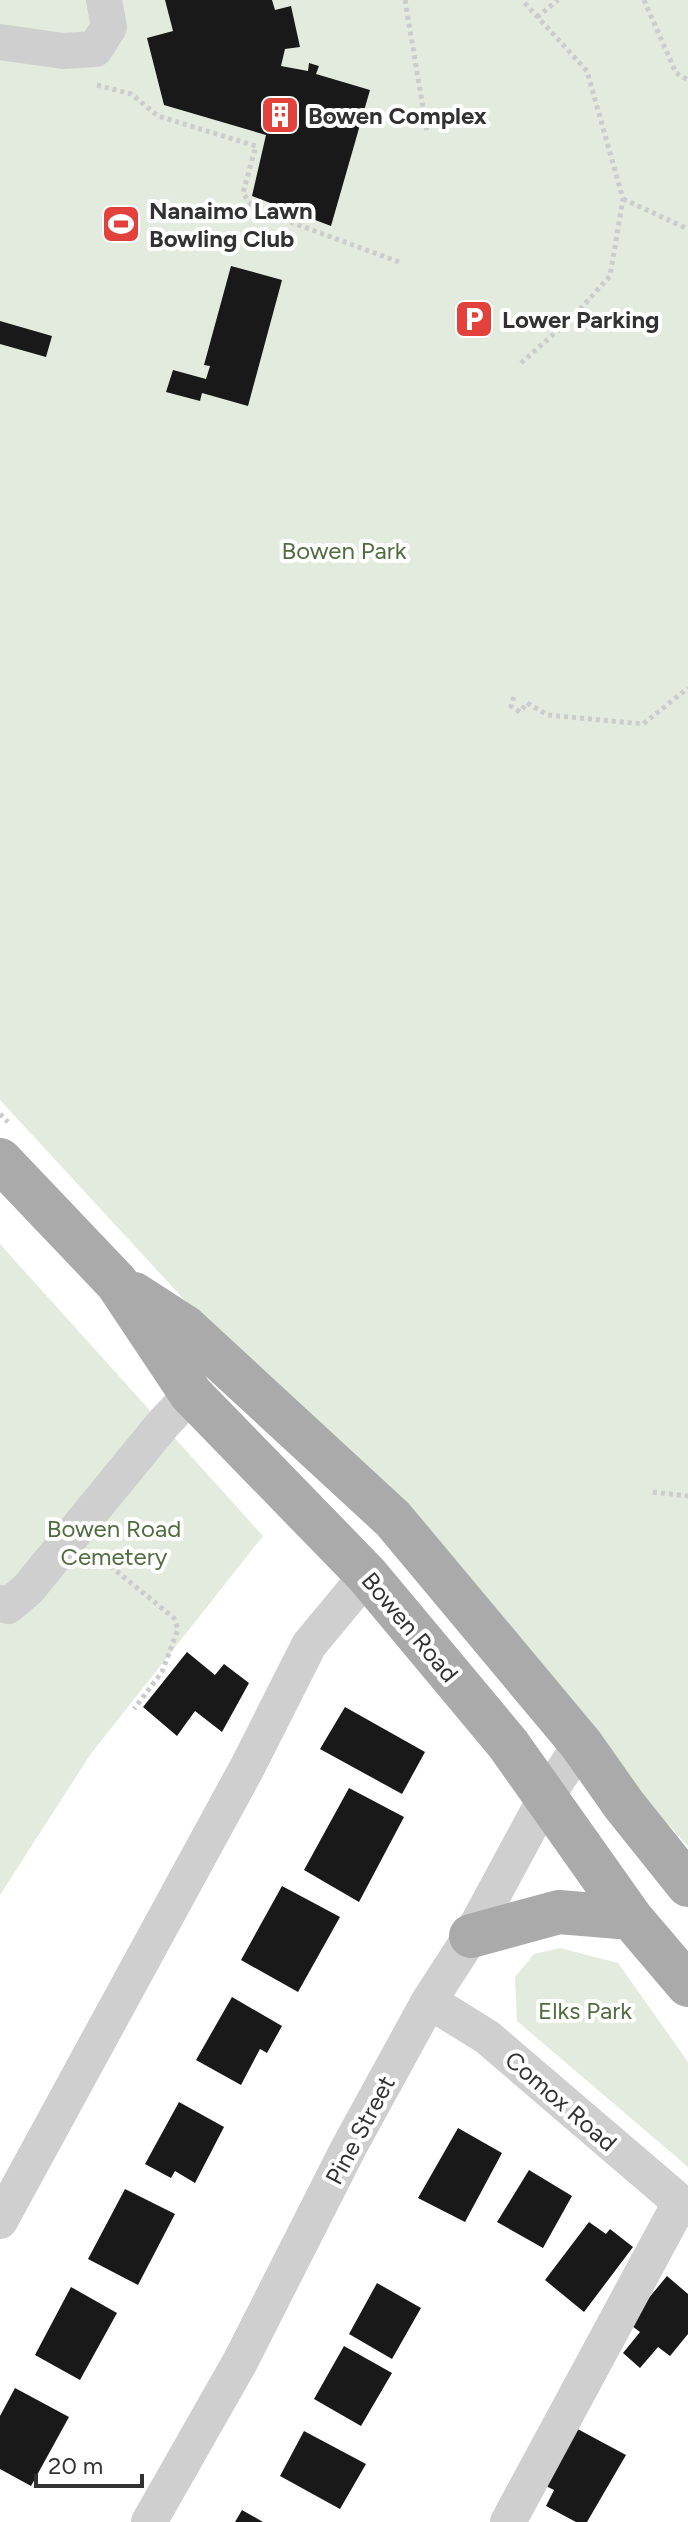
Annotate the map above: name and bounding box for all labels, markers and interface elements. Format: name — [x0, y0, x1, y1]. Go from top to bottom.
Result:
building icon: Bowen Complex — [259, 94, 301, 136]
place label: Bowen Complex — [308, 101, 487, 130]
place label: Nanaimo Lawn Bowling Club — [149, 196, 313, 253]
sports icon: Nanaimo Lawn Bowling Club — [100, 203, 142, 245]
parking icon: Lower Parking — [453, 298, 495, 340]
place label: Lower Parking — [502, 305, 659, 334]
park label: Bowen Park — [282, 536, 407, 565]
park label: Bowen Road Cemetery — [47, 1514, 181, 1571]
street label: Bowen Road — [356, 1566, 464, 1688]
park label: Elks Park — [538, 1996, 632, 2025]
street label: Comox Road — [499, 2045, 623, 2157]
street label: Pine Street — [319, 2071, 401, 2189]
scale bar — [36, 2438, 142, 2488]
text: 20 m — [48, 2451, 103, 2480]

